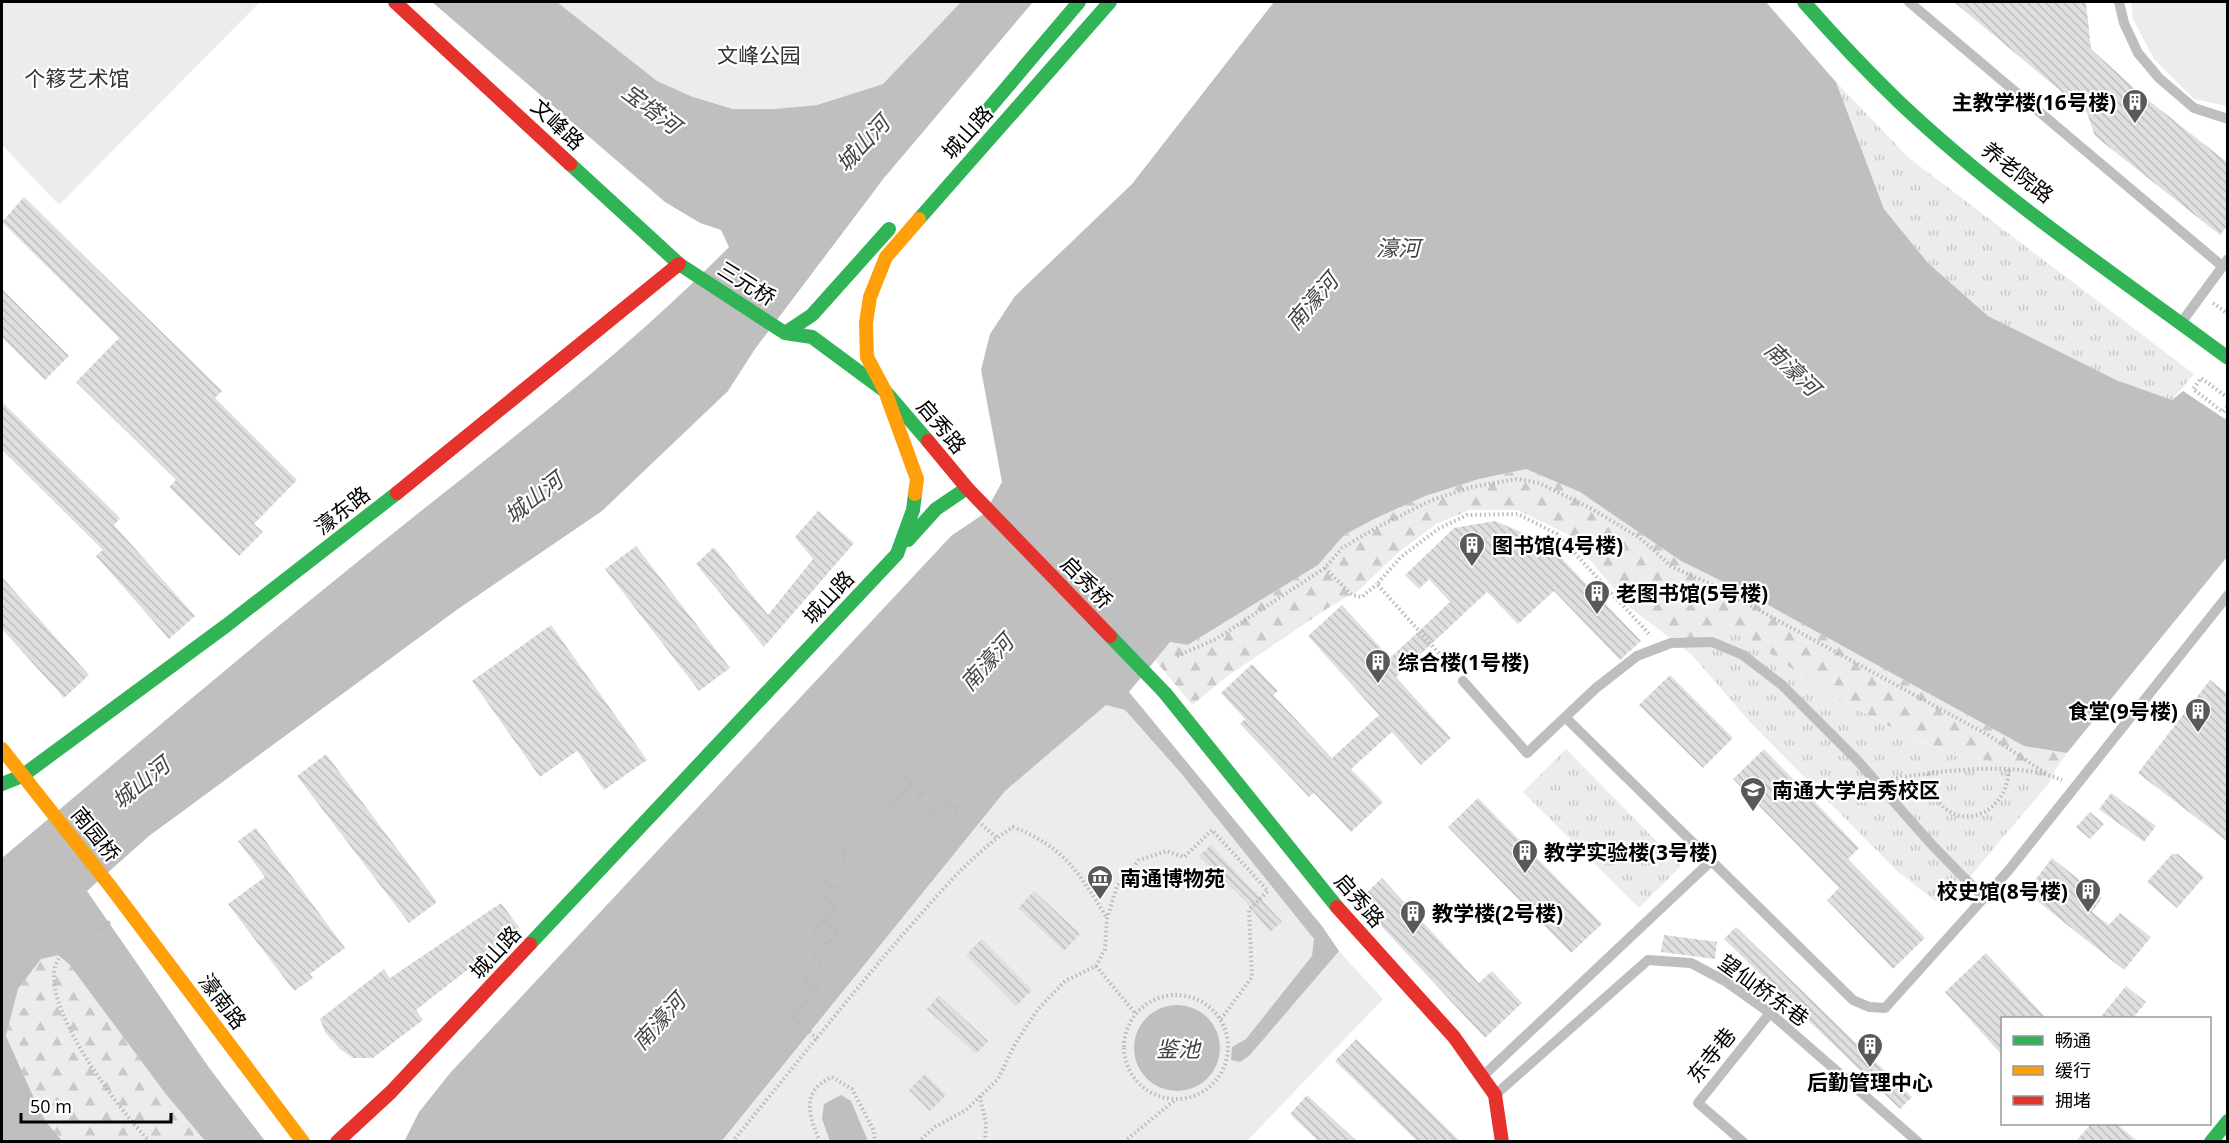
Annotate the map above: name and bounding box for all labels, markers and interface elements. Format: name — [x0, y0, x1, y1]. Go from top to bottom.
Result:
park label: 文峰公园 — [717, 41, 801, 69]
park label: 个簃艺术馆 — [25, 64, 130, 92]
water label: 宝塔河 — [617, 76, 691, 142]
building icon: 主教学楼(16号楼) — [2120, 87, 2150, 125]
place label: 主教学楼(16号楼) — [1952, 88, 2116, 116]
street label: 文峰路 — [525, 92, 591, 156]
street label: 城山路 — [936, 99, 998, 165]
water label: 城山河 — [829, 106, 898, 177]
street label: 养老院路 — [1976, 135, 2060, 209]
water label: 濠河 — [1376, 232, 1424, 262]
street label: 三元桥 — [713, 254, 781, 312]
water label: 南濠河 — [1278, 263, 1347, 336]
water label: 南濠河 — [1759, 334, 1830, 404]
street label: 启秀路 — [911, 393, 973, 459]
water label: 城山河 — [498, 462, 571, 529]
street label: 濠东路 — [309, 480, 375, 540]
building icon: 图书馆(4号楼) — [1457, 530, 1487, 568]
place label: 图书馆(4号楼) — [1492, 531, 1623, 559]
street label: 启秀桥 — [1055, 550, 1119, 614]
street label: 城山路 — [796, 564, 860, 630]
building icon: 老图书馆(5号楼) — [1582, 578, 1612, 616]
place label: 老图书馆(5号楼) — [1616, 579, 1768, 607]
water label: 南濠河 — [953, 624, 1022, 697]
building icon: 综合楼(1号楼) — [1363, 647, 1393, 685]
place label: 综合楼(1号楼) — [1398, 648, 1529, 676]
building icon: 食堂(9号楼) — [2183, 696, 2213, 734]
place label: 食堂(9号楼) — [2068, 697, 2178, 725]
water label: 城山河 — [105, 747, 178, 814]
school or university icon: 南通大学启秀校区 — [1738, 775, 1768, 813]
place label: 南通大学启秀校区 — [1772, 776, 1940, 804]
street label: 南园桥 — [65, 801, 127, 867]
building icon: 教学实验楼(3号楼) — [1510, 837, 1540, 875]
place label: 教学实验楼(3号楼) — [1544, 838, 1717, 866]
museum icon: 南通博物苑 — [1085, 863, 1115, 901]
place label: 南通博物苑 — [1120, 864, 1225, 892]
street label: 启秀路 — [1329, 867, 1391, 933]
building icon: 校史馆(8号楼) — [2073, 876, 2103, 914]
place label: 校史馆(8号楼) — [1937, 877, 2068, 905]
building icon: 教学楼(2号楼) — [1398, 898, 1428, 936]
place label: 教学楼(2号楼) — [1432, 899, 1563, 927]
street label: 城山路 — [463, 919, 527, 985]
street label: 望仙桥东巷 — [1713, 948, 1815, 1032]
street label: 濠南路 — [193, 967, 253, 1035]
water label: 南濠河 — [625, 983, 694, 1056]
legend — [2001, 1017, 2211, 1125]
street label: 东寺巷 — [1680, 1022, 1742, 1088]
text: 畅通 — [2055, 1028, 2091, 1052]
building icon: 后勤管理中心 — [1855, 1031, 1885, 1069]
water label: 鉴池 — [1156, 1033, 1202, 1063]
text: 缓行 — [2055, 1058, 2091, 1082]
place label: 后勤管理中心 — [1807, 1068, 1933, 1096]
scale bar — [21, 1086, 171, 1124]
text: 拥堵 — [2055, 1088, 2091, 1112]
text: 50 m — [30, 1094, 72, 1118]

